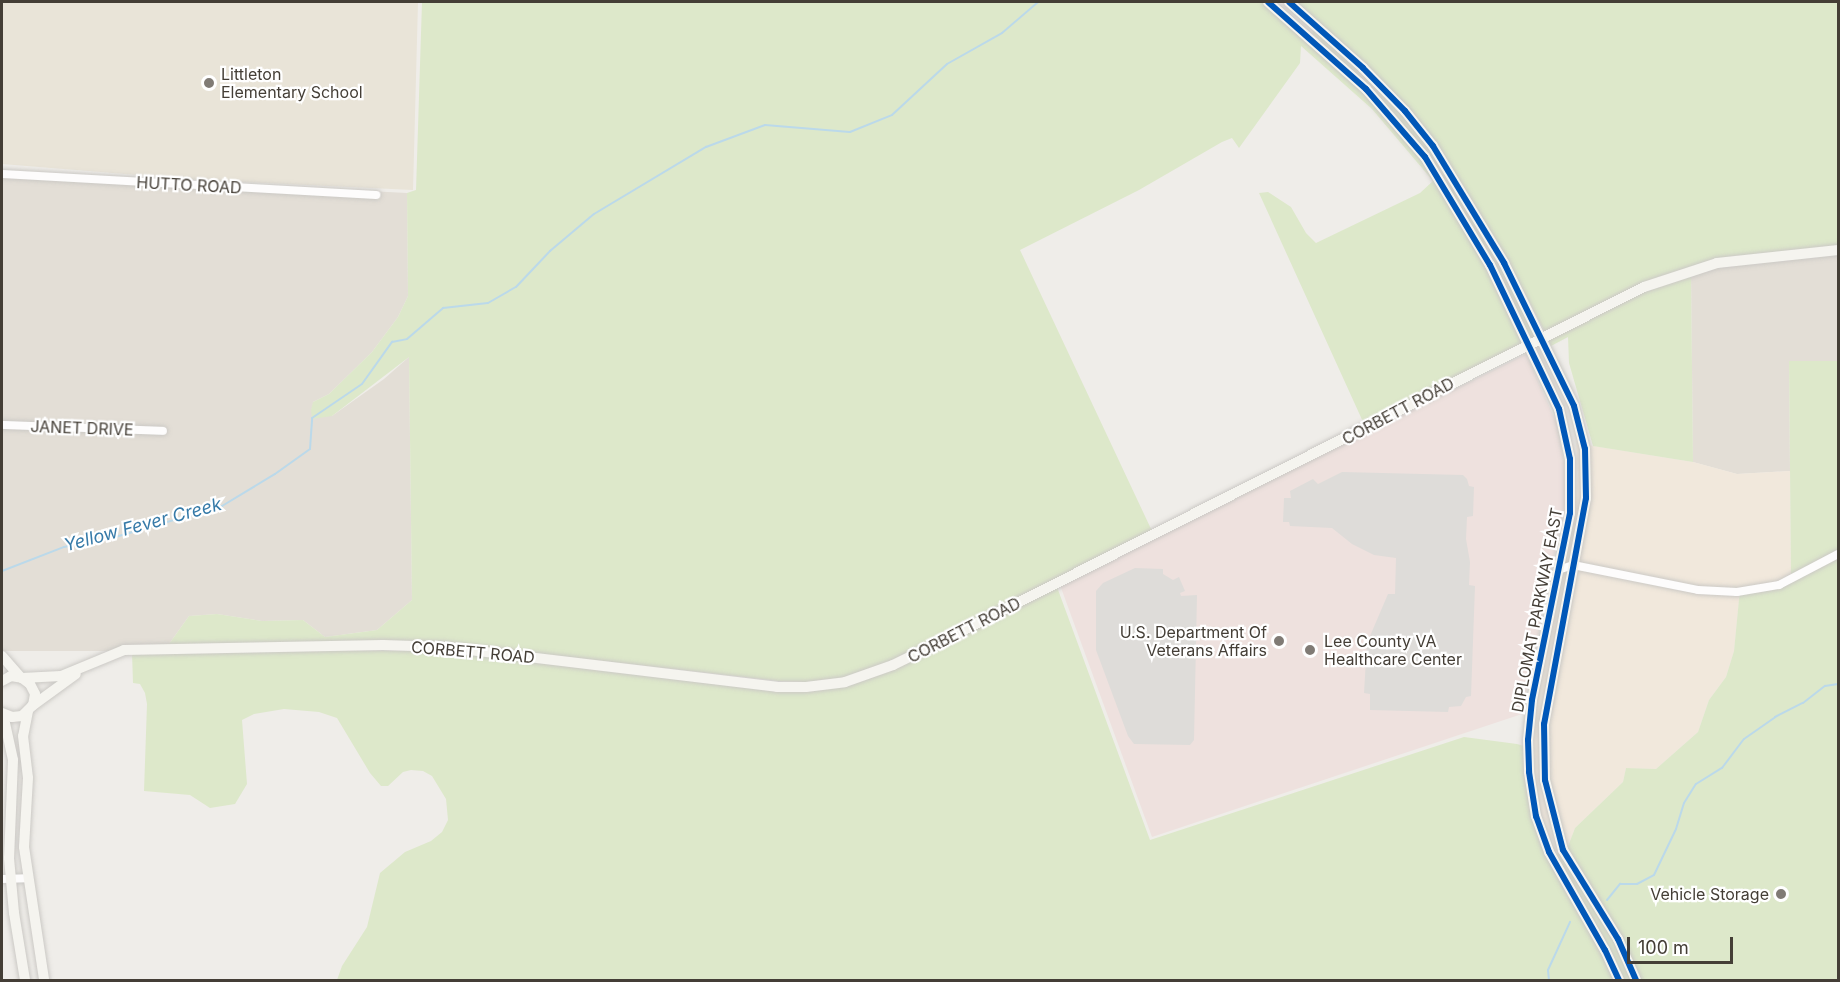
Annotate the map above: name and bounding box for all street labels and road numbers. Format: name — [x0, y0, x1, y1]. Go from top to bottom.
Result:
street label: HUTTO ROAD — [136, 173, 242, 197]
street label: CORBETT ROAD — [1339, 373, 1457, 449]
street label: JANET DRIVE — [30, 417, 134, 439]
street label: DIPLOMAT PARKWAY EAST — [1508, 506, 1566, 714]
street label: CORBETT ROAD — [904, 593, 1024, 667]
street label: CORBETT ROAD — [410, 637, 536, 667]

